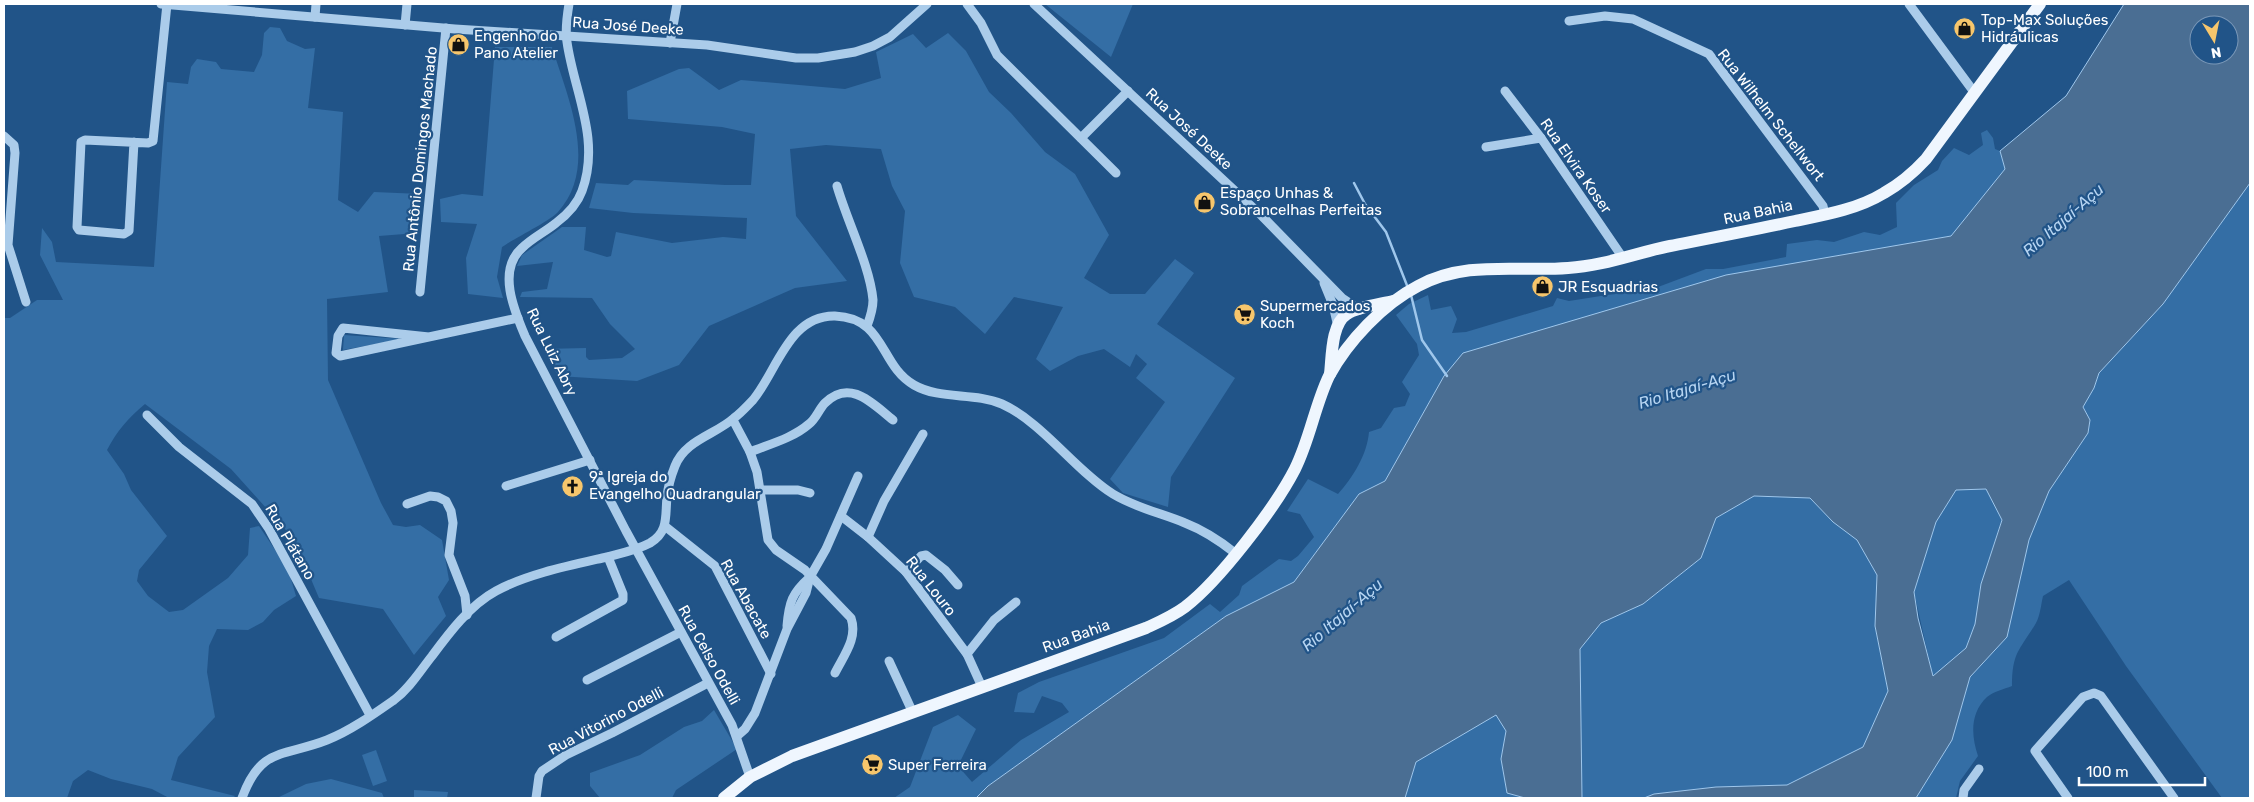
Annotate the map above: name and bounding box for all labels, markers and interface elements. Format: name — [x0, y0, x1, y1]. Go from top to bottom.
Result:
place label: Top-Max Soluções Hidráulicas — [1981, 11, 2109, 46]
street label: Rua José Deeke — [572, 13, 684, 39]
north arrow — [2189, 15, 2239, 65]
shop icon: Top-Max Soluções Hidráulicas — [1953, 17, 1977, 41]
place label: Engenho do Pano Atelier — [474, 27, 558, 62]
shop icon: Engenho do Pano Atelier — [446, 33, 470, 57]
text: N — [2210, 43, 2223, 62]
street label: Rua Wilhelm Schellwort — [1714, 45, 1828, 185]
street label: Rua Antônio Domingos Machado — [399, 46, 441, 272]
street label: Rua José Deeke — [1142, 84, 1236, 174]
street label: Rua Elvira Koser — [1537, 115, 1616, 217]
water label: Rio Itajaí-Açu — [2019, 179, 2108, 260]
place label: Espaço Unhas & Sobrancelhas Perfeitas — [1220, 184, 1382, 219]
shop icon: Espaço Unhas & Sobrancelhas Perfeitas — [1192, 190, 1216, 214]
street label: Rua Bahia — [1722, 196, 1794, 228]
shop icon: JR Esquadrias — [1530, 275, 1554, 299]
place label: JR Esquadrias — [1558, 278, 1659, 296]
place label: Supermercados Koch — [1260, 297, 1371, 332]
supermarket icon: Supermercados Koch — [1232, 303, 1256, 327]
street label: Rua Luiz Abry — [523, 305, 581, 399]
water label: Rio Itajaí-Açu — [1636, 365, 1739, 413]
place label: 9ª Igreja do Evangelho Quadrangular — [589, 468, 761, 503]
church icon: 9ª Igreja do Evangelho Quadrangular — [561, 474, 585, 498]
street label: Rua Plátano — [261, 501, 319, 583]
street label: Rua Louro — [902, 553, 960, 619]
street label: Rua Abacate — [717, 556, 775, 642]
water label: Rio Itajaí-Açu — [1298, 574, 1387, 655]
street label: Rua Celso Odelli — [674, 602, 744, 708]
street label: Rua Bahia — [1040, 616, 1112, 656]
street label: Rua Vitorino Odelli — [546, 683, 666, 759]
supermarket icon: Super Ferreira — [860, 753, 884, 777]
scale bar — [2079, 754, 2205, 786]
place label: Super Ferreira — [888, 756, 987, 774]
text: 100 m — [2086, 763, 2128, 781]

